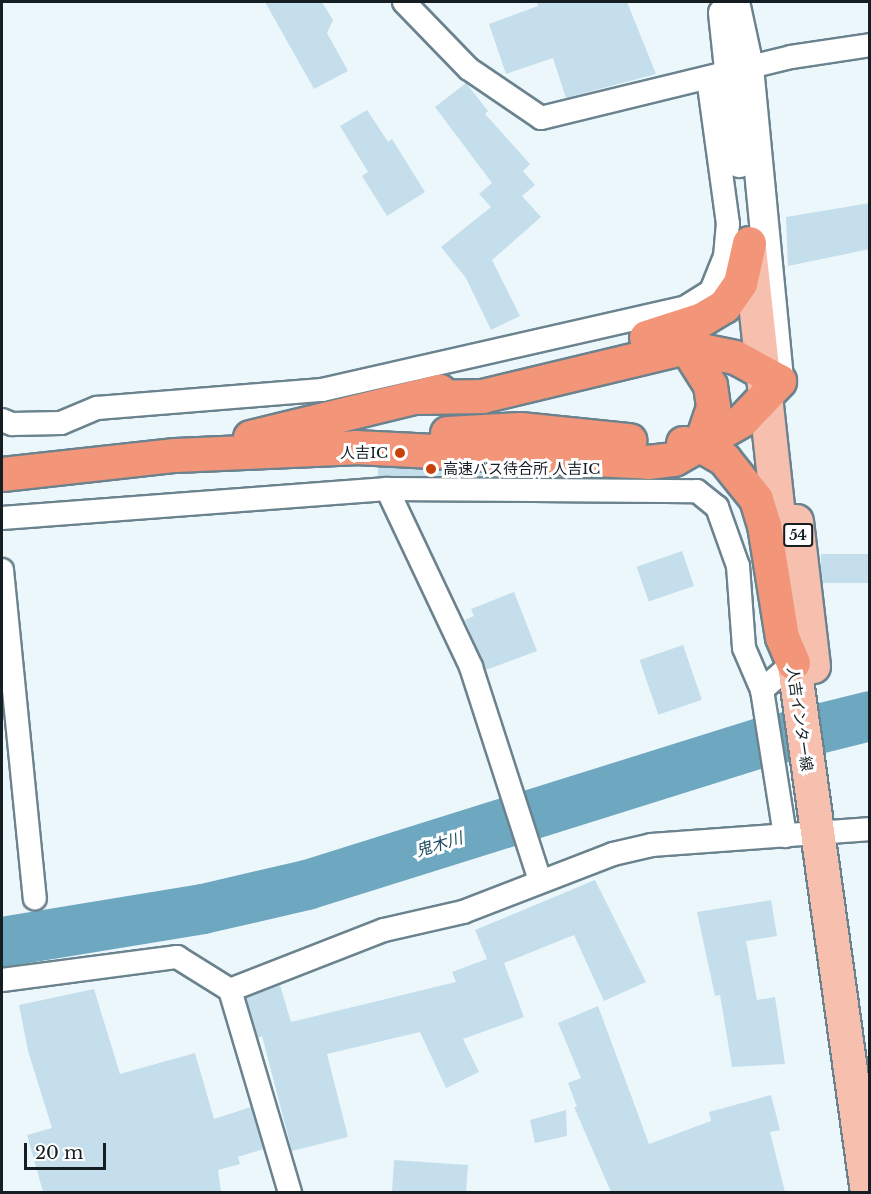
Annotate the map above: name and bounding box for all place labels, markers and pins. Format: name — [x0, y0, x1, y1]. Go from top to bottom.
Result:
place label: 人吉IC — [340, 444, 388, 462]
marker: 人吉IC — [393, 446, 407, 460]
place label: 高速バス待合所 人吉IC — [443, 460, 600, 478]
marker: 高速バス待合所 人吉IC — [424, 462, 438, 476]

